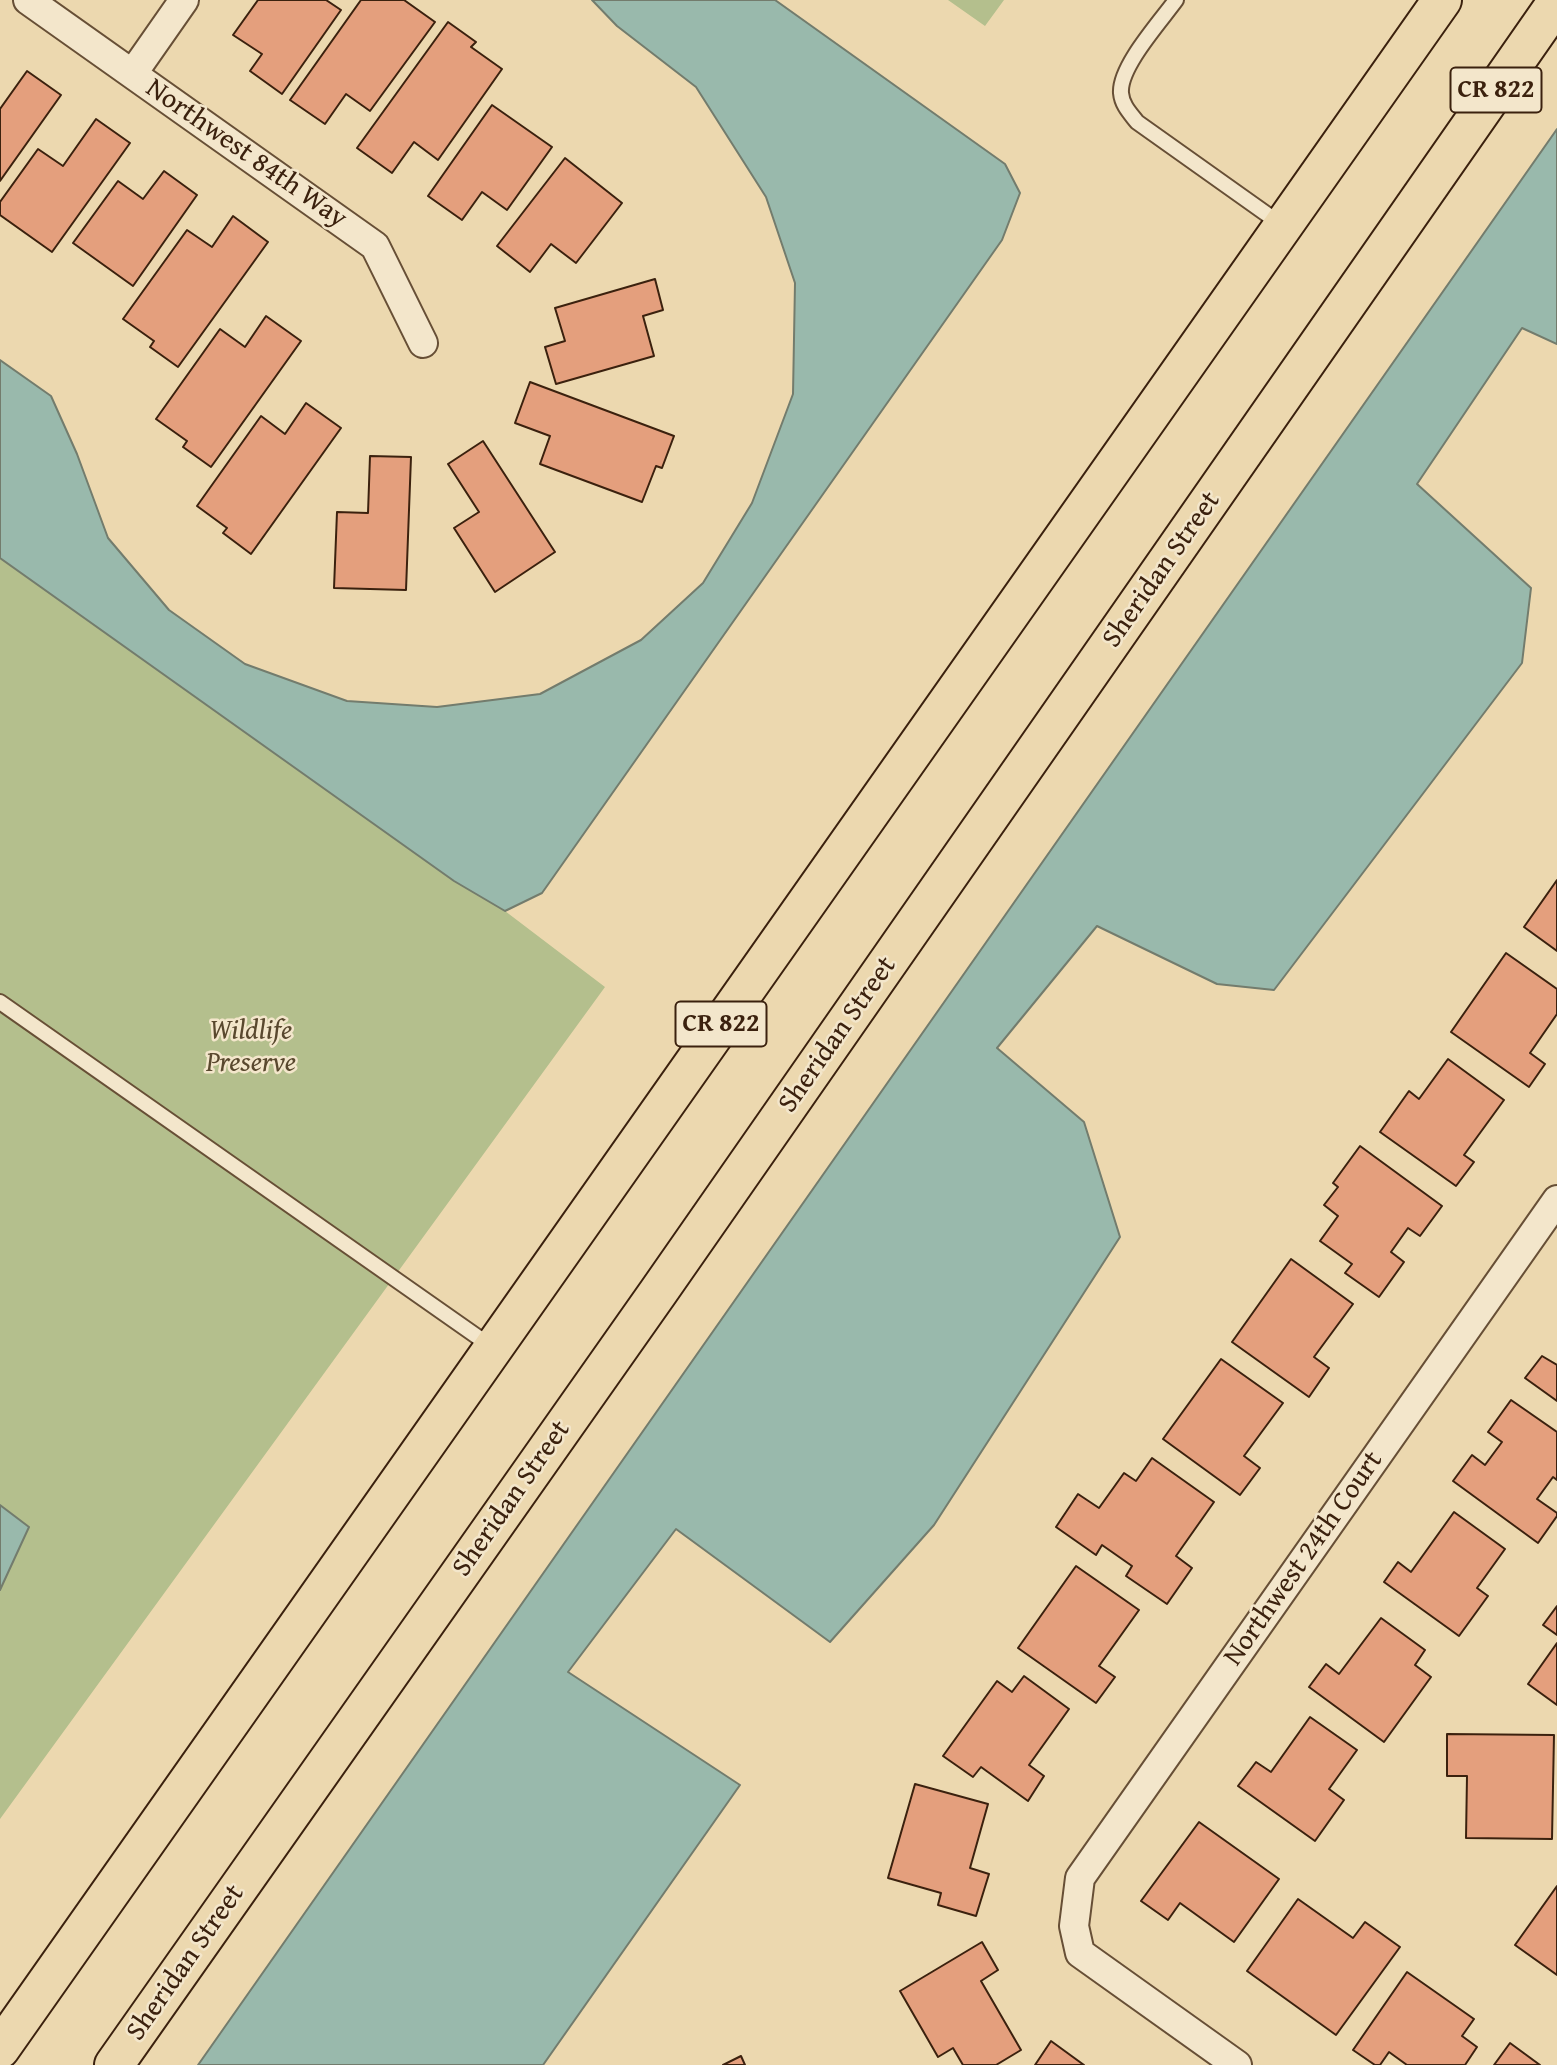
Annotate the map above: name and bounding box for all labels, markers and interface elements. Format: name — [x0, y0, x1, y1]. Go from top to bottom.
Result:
road number: CR 822 — [1450, 68, 1542, 113]
street label: Northwest 84th Way — [139, 72, 353, 236]
street label: Sheridan Street — [1096, 485, 1228, 655]
street label: Sheridan Street — [772, 950, 904, 1120]
road number: CR 822 — [676, 1001, 766, 1046]
park label: Wildlife Preserve — [206, 1015, 296, 1081]
street label: Sheridan Street — [446, 1414, 578, 1584]
street label: Northwest 24th Court — [1217, 1445, 1391, 1673]
street label: Sheridan Street — [120, 1878, 252, 2048]

